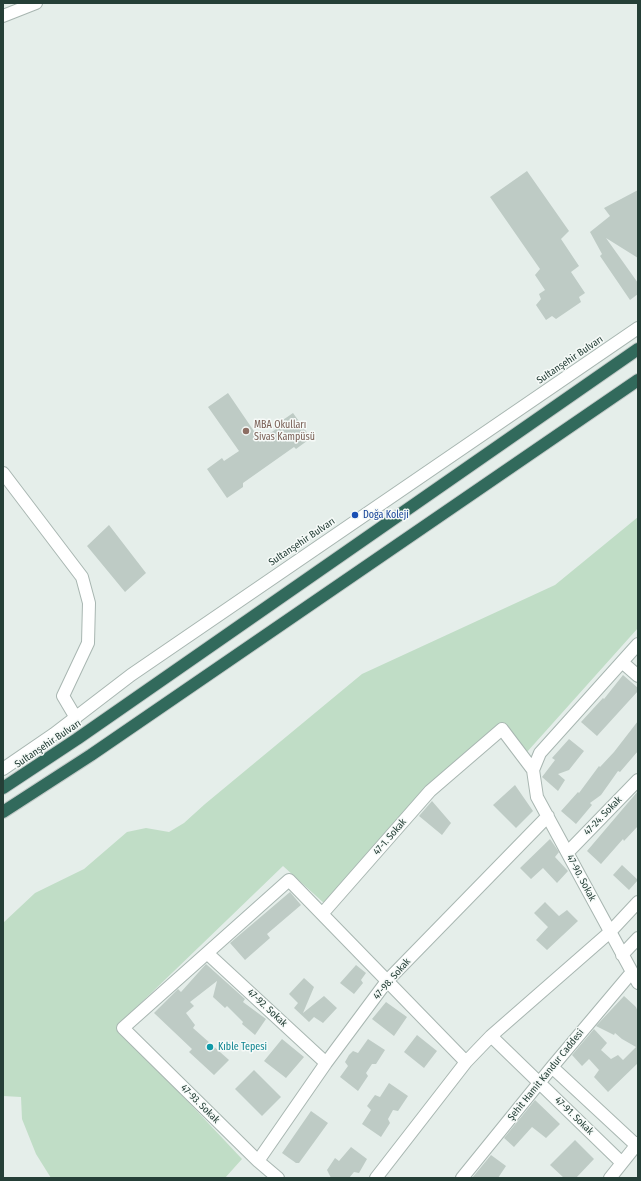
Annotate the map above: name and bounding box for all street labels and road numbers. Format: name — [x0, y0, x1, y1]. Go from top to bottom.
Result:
street label: Sultanşehir Bulvarı — [535, 333, 605, 387]
street label: Sultanşehir Bulvarı — [267, 515, 337, 569]
street label: Sultanşehir Bulvarı — [13, 717, 83, 771]
street label: 47-24. Sokak — [581, 794, 625, 838]
street label: 47-1. Sokak — [371, 816, 409, 858]
street label: 47-90. Sokak — [564, 853, 598, 903]
street label: 47-98. Sokak — [371, 956, 413, 1002]
street label: 47-92. Sokak — [245, 987, 289, 1029]
street label: Şehit Hamit Kandur Caddesi — [505, 1027, 587, 1123]
street label: 47-93. Sokak — [178, 1082, 222, 1126]
street label: 47-91. Sokak — [552, 1094, 596, 1138]

